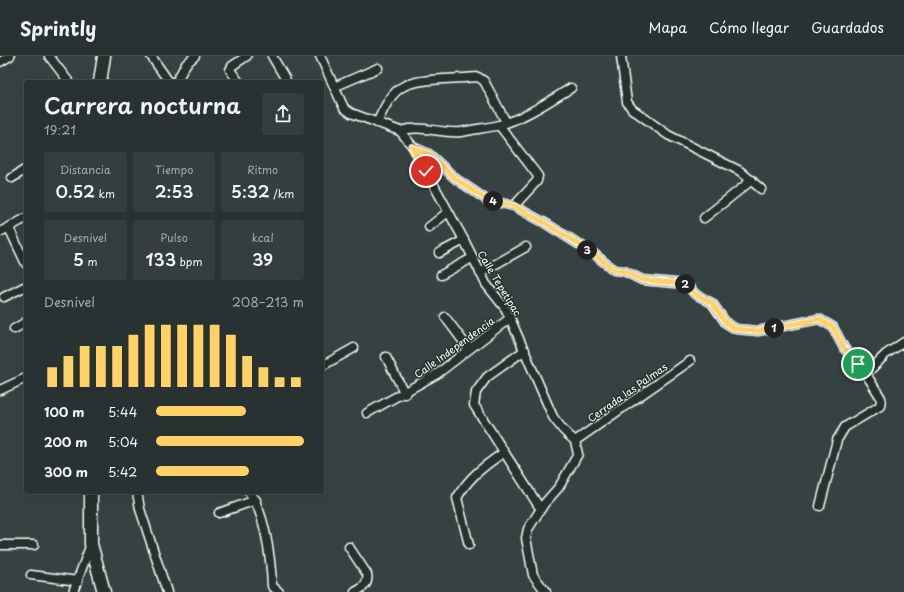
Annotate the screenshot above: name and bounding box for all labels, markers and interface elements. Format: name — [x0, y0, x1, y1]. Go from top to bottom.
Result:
text: Sprintly — [20, 14, 96, 42]
text: Mapa — [649, 17, 687, 38]
text: Cómo llegar — [709, 17, 789, 38]
text: Guardados — [811, 17, 884, 38]
text: Carrera nocturna — [44, 88, 241, 121]
button: share — [262, 93, 304, 135]
text: 19:21 — [44, 120, 76, 139]
pin — [409, 154, 443, 188]
icon: check — [415, 160, 437, 182]
text: Distancia — [60, 161, 111, 178]
text: Tiempo — [155, 161, 193, 178]
text: Ritmo — [247, 161, 278, 178]
text: 0.52 — [56, 178, 95, 204]
text: 2:53 — [155, 178, 193, 204]
text: 5:32 — [231, 178, 270, 204]
text: km — [95, 185, 115, 202]
text: /km — [270, 185, 294, 202]
pin: 4 — [483, 191, 503, 211]
text: 4 — [489, 192, 497, 209]
text: Desnivel — [64, 229, 107, 246]
text: Pulso — [160, 229, 188, 246]
text: kcal — [252, 229, 274, 246]
pin: 3 — [577, 240, 597, 260]
text: 3 — [583, 241, 591, 258]
text: 5 — [73, 246, 84, 272]
text: 133 — [145, 246, 176, 272]
text: 39 — [252, 246, 273, 272]
street label: Calle Tepetipac — [475, 247, 525, 319]
text: m — [84, 253, 98, 270]
text: bpm — [176, 253, 203, 270]
pin: 2 — [675, 274, 695, 294]
text: 2 — [681, 275, 689, 292]
text: Desnivel — [44, 292, 95, 311]
text: 208–213 m — [232, 292, 304, 311]
street label: Calle Independencia — [411, 312, 498, 381]
pin: 1 — [764, 318, 784, 338]
text: 1 — [771, 319, 777, 336]
pin — [841, 347, 875, 381]
icon: arrive — [847, 353, 869, 375]
street label: Cerrada las Palmas — [584, 359, 670, 425]
text: 100 m — [44, 402, 85, 421]
text: 5:44 — [108, 402, 137, 421]
text: 200 m — [44, 432, 88, 451]
text: 5:04 — [108, 432, 138, 451]
text: 300 m — [44, 462, 88, 481]
text: 5:42 — [108, 462, 137, 481]

